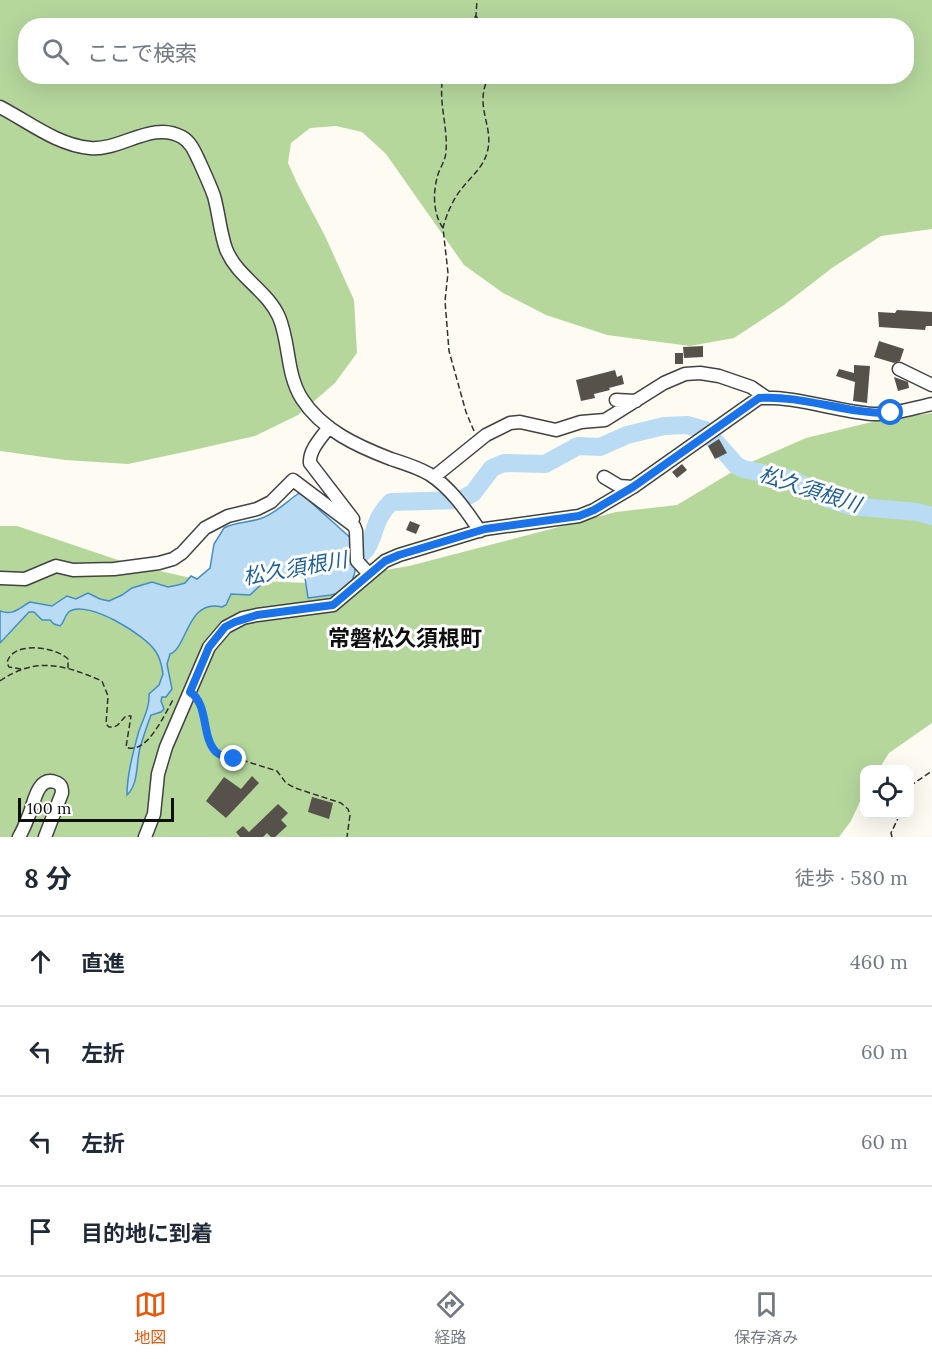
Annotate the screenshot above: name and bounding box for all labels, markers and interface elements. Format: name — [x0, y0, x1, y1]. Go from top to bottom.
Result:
search box — [18, 18, 914, 84]
icon: search — [39, 35, 72, 68]
text: ここで検索 — [87, 39, 197, 67]
route start — [877, 399, 903, 425]
water label: 松久須根川 — [756, 460, 866, 519]
water label: 松久須根川 — [241, 545, 351, 590]
district label: 常磐松久須根町 — [328, 624, 482, 652]
route end — [220, 745, 246, 771]
map controls — [860, 765, 914, 819]
button: locate — [860, 765, 914, 819]
scale bar — [18, 795, 174, 822]
text: 100 m — [27, 798, 71, 818]
text: 8 分 — [24, 862, 72, 895]
text: 徒歩 · 580 m — [795, 865, 908, 890]
icon: ahead — [24, 945, 57, 978]
text: 直進 — [81, 949, 125, 977]
text: 460 m — [850, 949, 908, 974]
icon: left — [24, 1035, 57, 1068]
text: 左折 — [81, 1039, 125, 1067]
text: 60 m — [861, 1039, 908, 1064]
icon: left — [24, 1125, 57, 1158]
text: 左折 — [81, 1129, 125, 1157]
text: 60 m — [861, 1129, 908, 1154]
icon: arrive — [24, 1215, 57, 1248]
text: 目的地に到着 — [81, 1219, 213, 1247]
tab: 地図 — [134, 1288, 167, 1348]
tab: 経路 — [434, 1288, 467, 1348]
tab: 保存済み — [734, 1288, 798, 1348]

